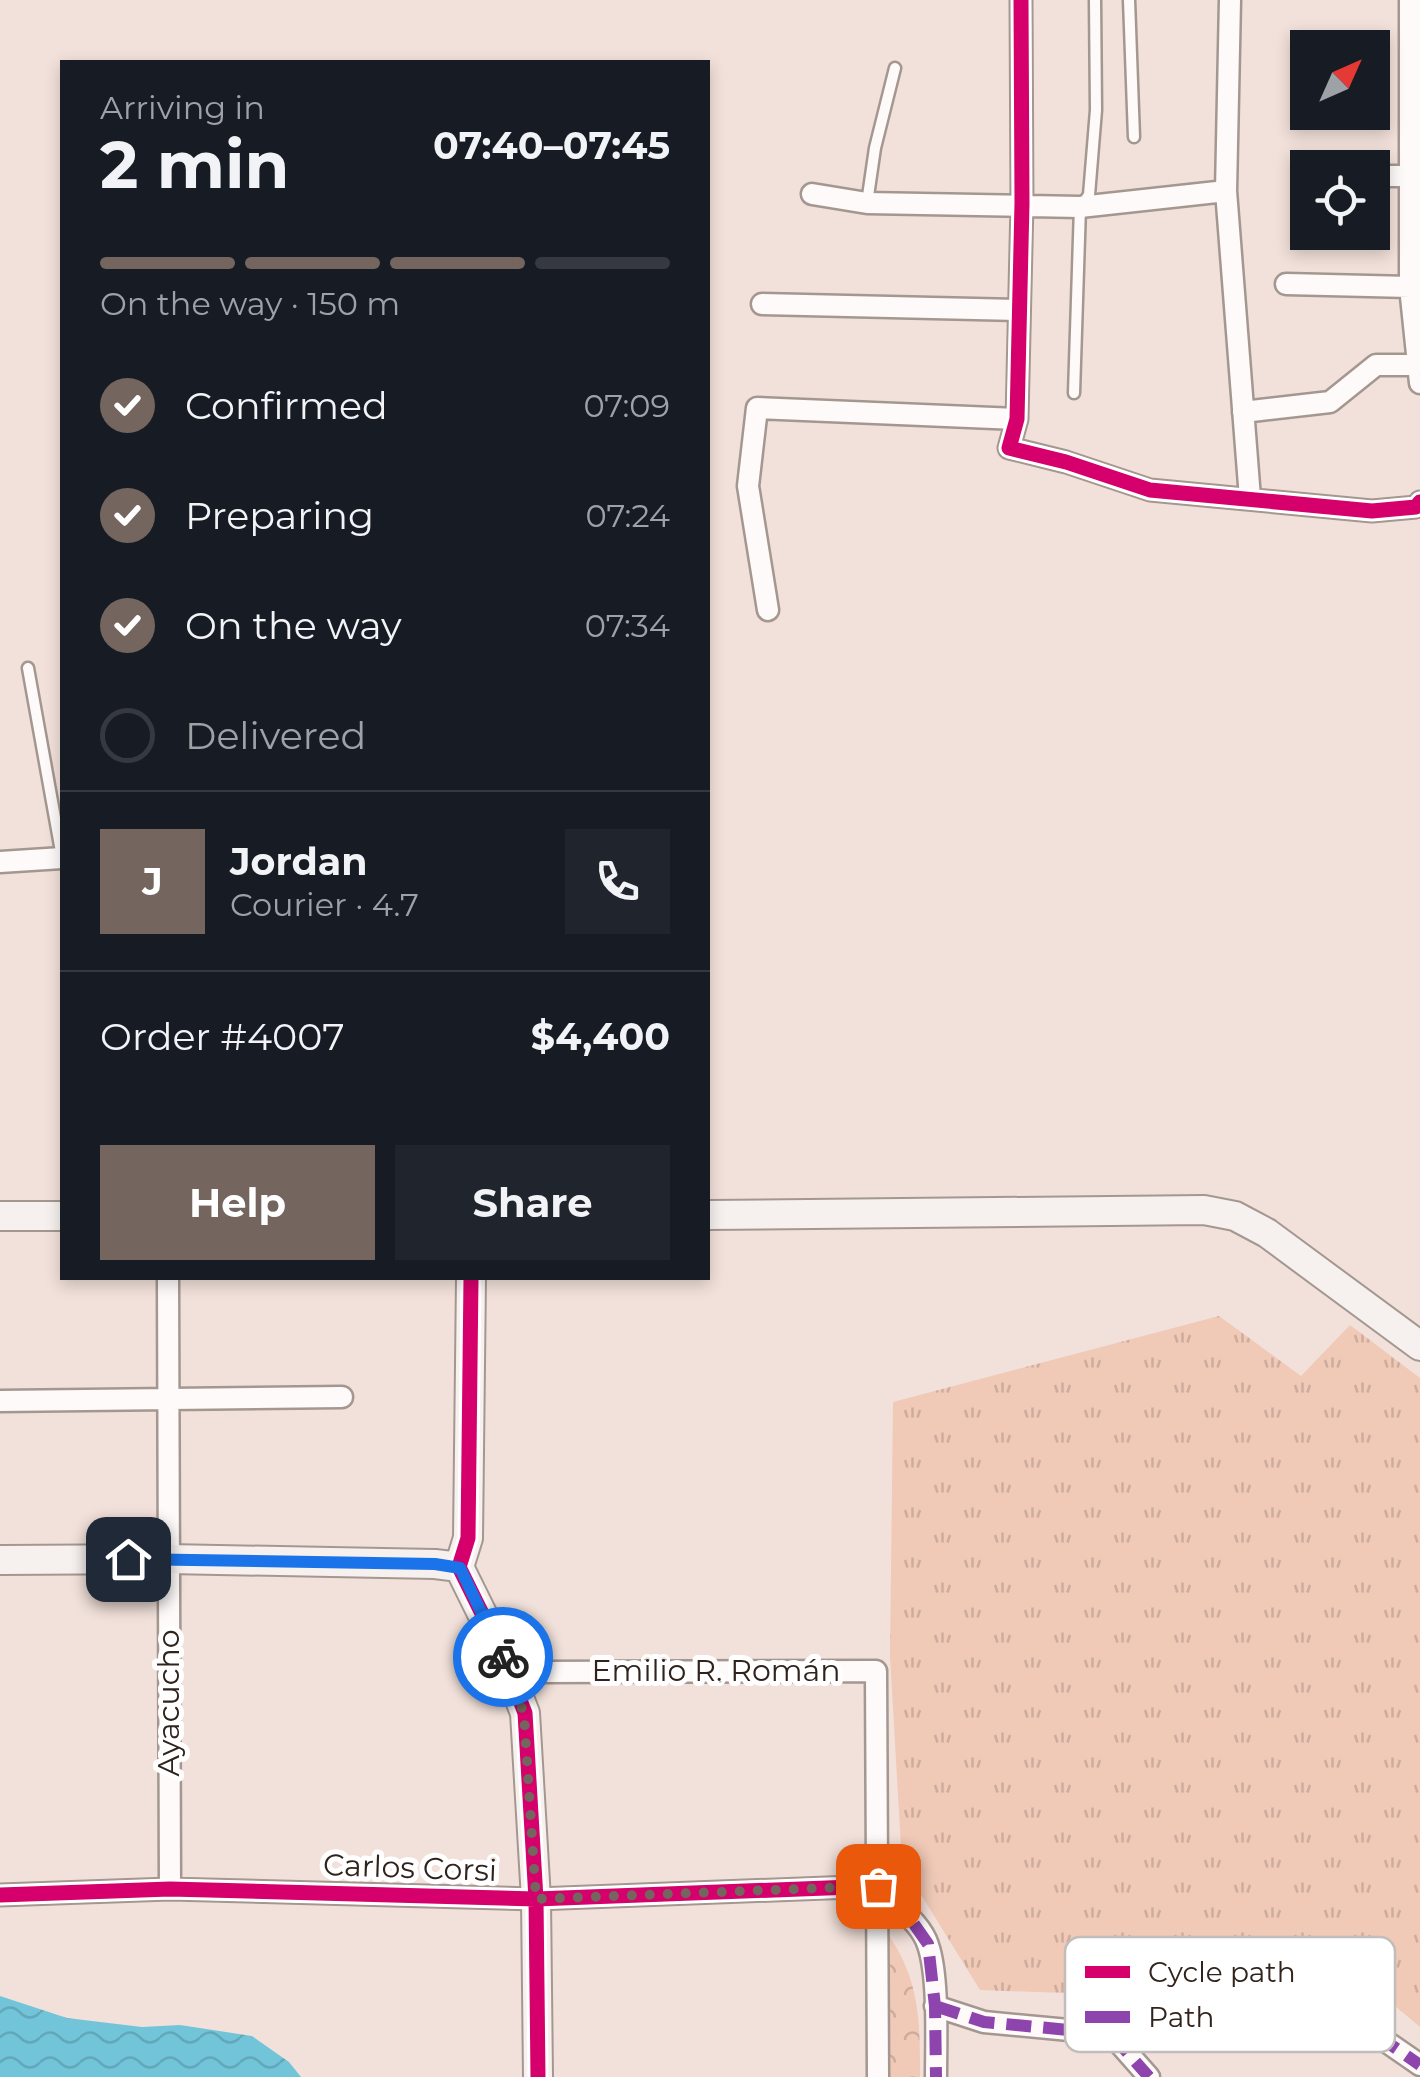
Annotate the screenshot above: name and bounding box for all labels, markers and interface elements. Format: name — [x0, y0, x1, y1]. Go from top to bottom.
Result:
north arrow — [1290, 30, 1390, 130]
map controls — [1290, 30, 1390, 250]
text: Arriving in — [100, 88, 265, 127]
text: 07:40–07:45 — [433, 122, 670, 169]
text: 2 min — [100, 125, 289, 204]
button: locate — [1290, 150, 1390, 250]
text: On the way · 150 m — [100, 284, 400, 323]
icon: check — [100, 378, 155, 433]
text: Confirmed — [185, 382, 388, 429]
text: 07:09 — [583, 386, 670, 425]
icon: check — [100, 488, 155, 543]
text: Preparing — [185, 492, 374, 539]
text: 07:24 — [585, 496, 670, 535]
icon: check — [100, 598, 155, 653]
text: On the way — [185, 602, 402, 649]
text: 07:34 — [585, 606, 670, 645]
text: Delivered — [185, 712, 366, 759]
button: phone — [565, 829, 670, 934]
text: Jordan — [230, 838, 368, 885]
text: J — [142, 858, 163, 905]
text: Courier · 4.7 — [230, 885, 419, 924]
text: Order #4007 — [100, 1013, 345, 1060]
text: $4,400 — [531, 1013, 670, 1060]
button: Help — [100, 1145, 375, 1260]
button: Share — [395, 1145, 670, 1260]
pin — [86, 1517, 171, 1602]
icon: home — [101, 1532, 156, 1587]
courier — [453, 1607, 553, 1707]
street label: Ayacucho — [150, 1630, 187, 1777]
icon: bike — [476, 1630, 531, 1685]
street label: Emilio R. Román — [592, 1652, 841, 1689]
pin — [836, 1844, 921, 1929]
street label: Carlos Corsi — [322, 1846, 498, 1889]
icon: bag — [851, 1859, 906, 1914]
legend — [1065, 1937, 1395, 2052]
text: Cycle path — [1148, 1955, 1296, 1989]
text: Path — [1148, 2000, 1215, 2034]

